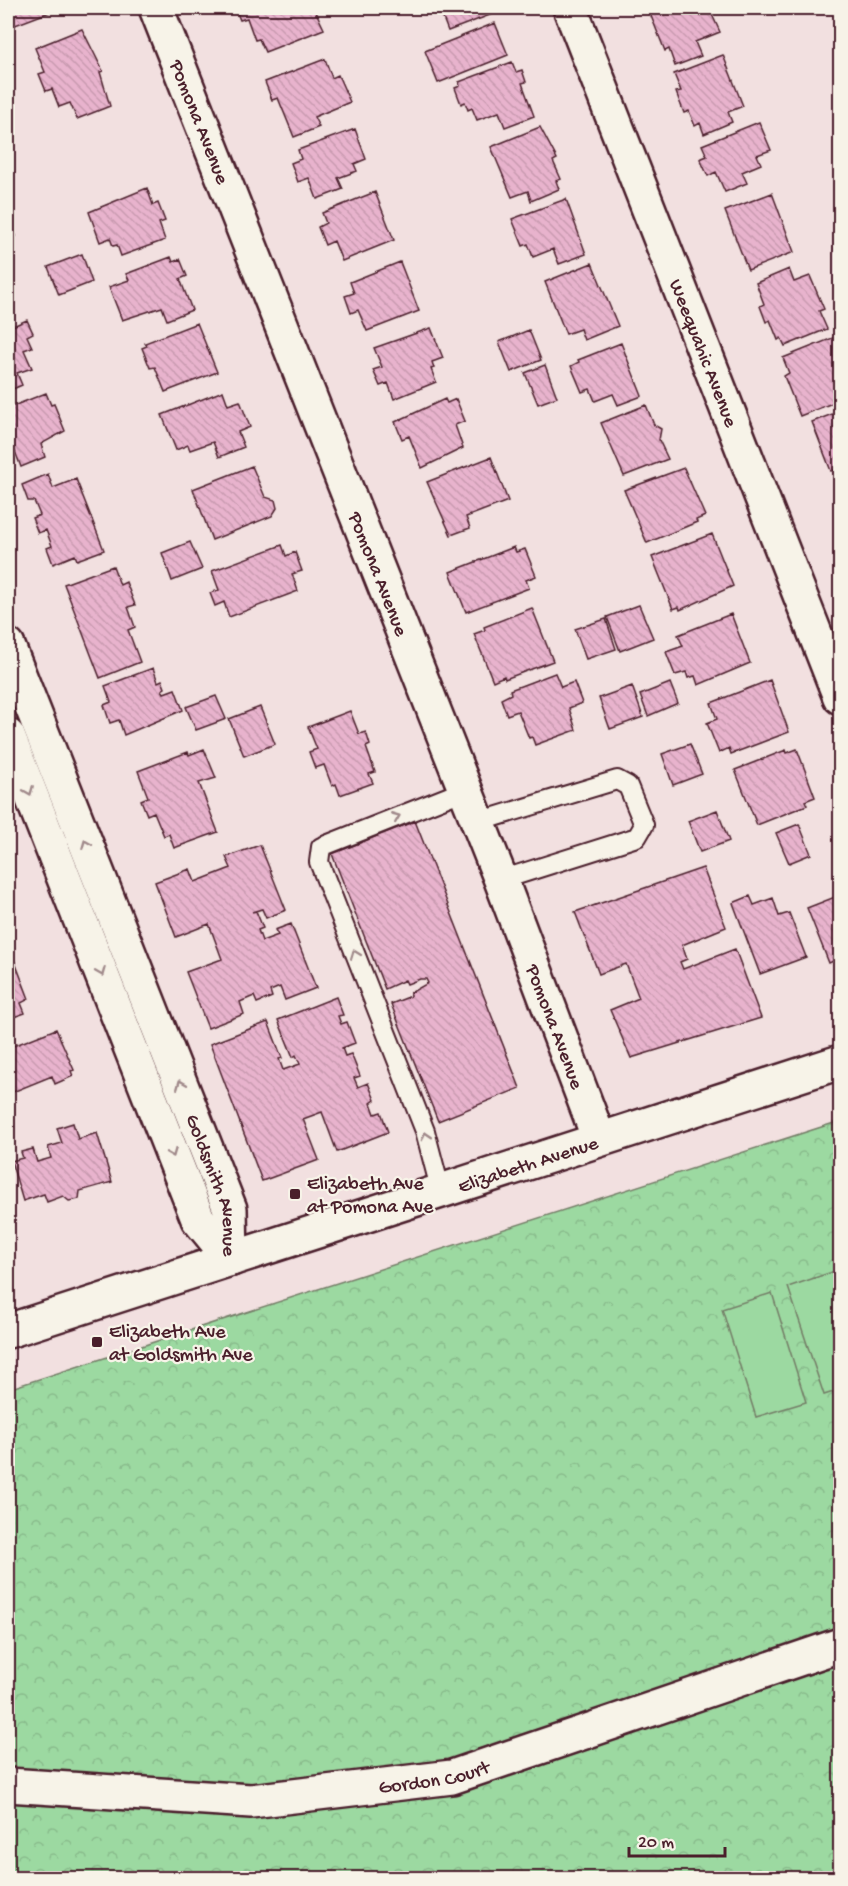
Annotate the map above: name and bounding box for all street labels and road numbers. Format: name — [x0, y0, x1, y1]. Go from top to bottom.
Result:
street label: Pomona Avenue — [162, 56, 233, 189]
street label: Weequahic Avenue — [662, 277, 741, 432]
street label: Pomona Avenue — [341, 508, 412, 641]
street label: Pomona Avenue — [519, 961, 587, 1094]
street label: Goldsmith Avenue — [179, 1112, 239, 1257]
street label: Elizabeth Avenue — [456, 1133, 602, 1200]
street label: Gordon Court — [377, 1757, 495, 1801]

